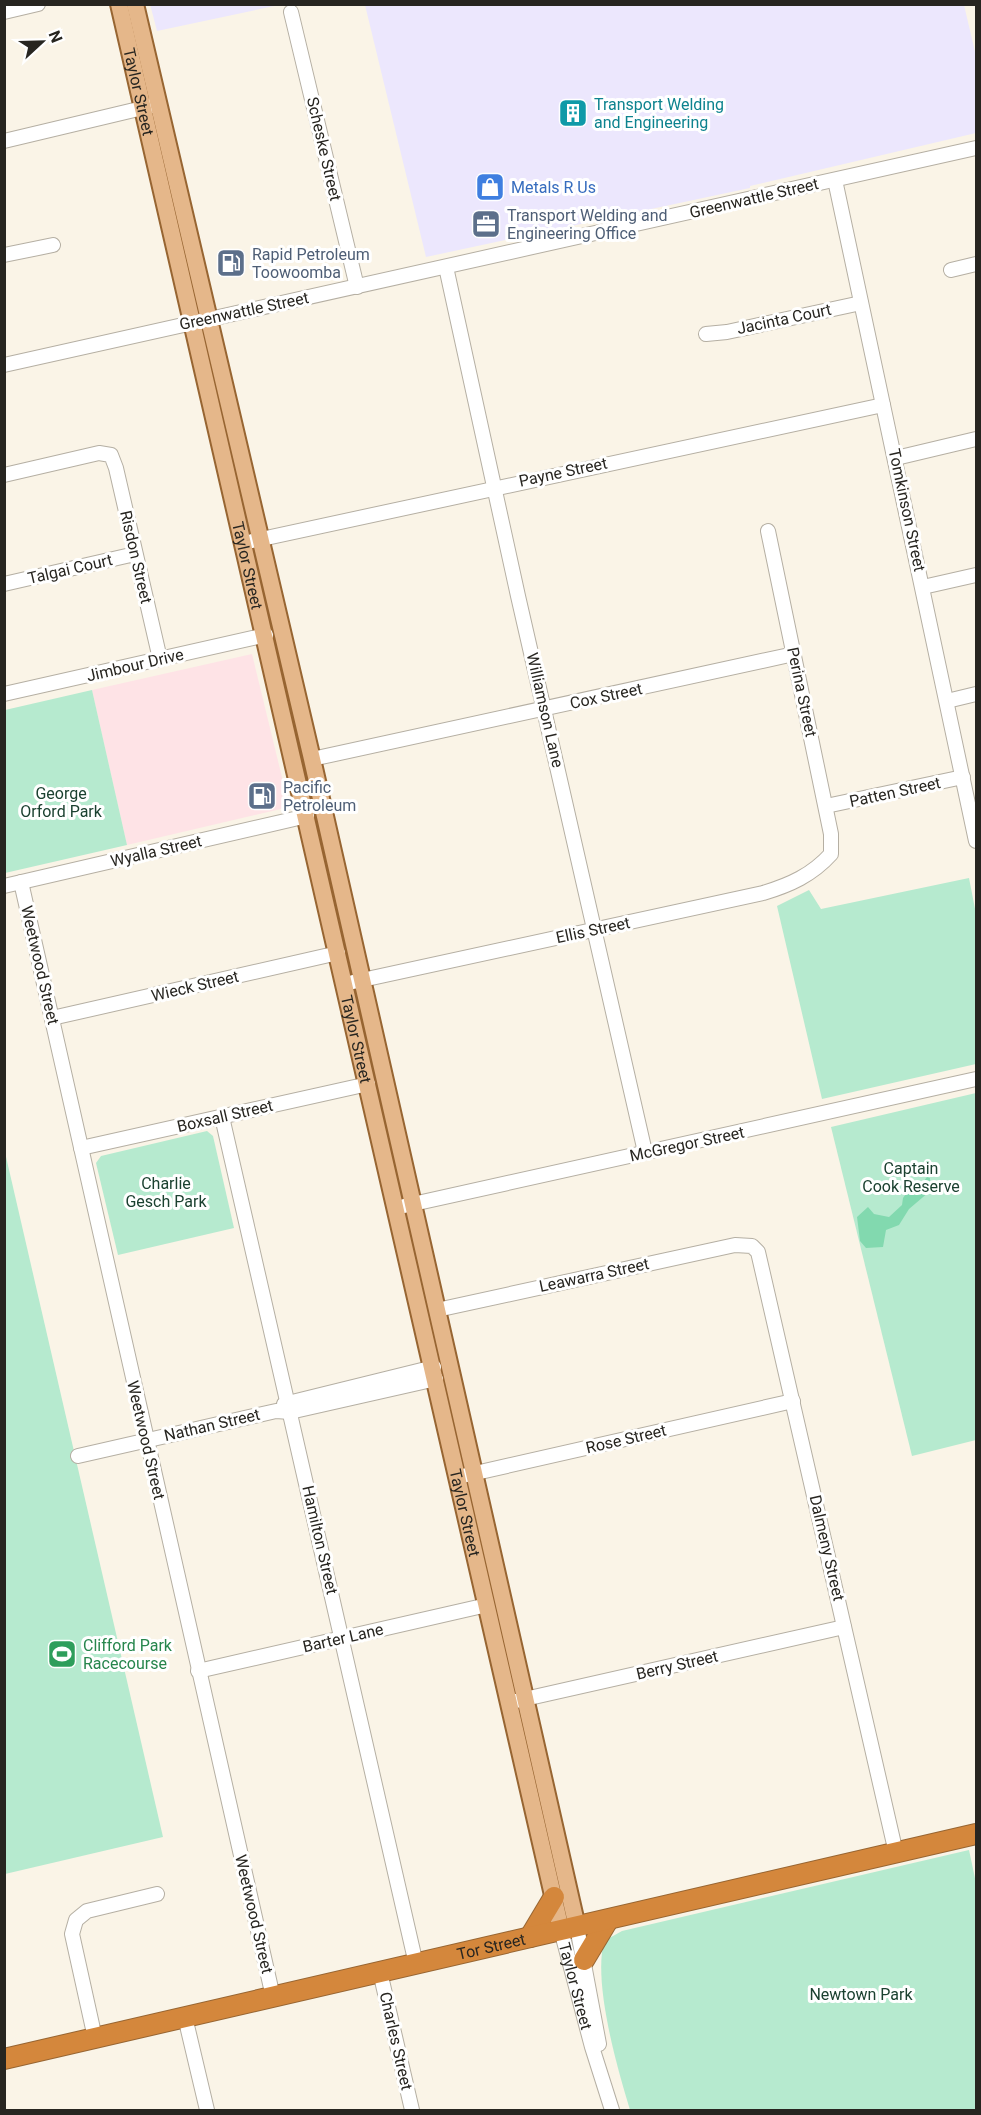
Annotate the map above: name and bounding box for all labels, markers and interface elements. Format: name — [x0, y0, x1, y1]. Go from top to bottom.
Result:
north arrow — [12, 12, 72, 72]
text: N — [45, 28, 66, 45]
street label: Taylor Street — [120, 46, 158, 137]
street label: Scheske Street — [303, 95, 345, 203]
place label: Transport Welding and Engineering — [594, 95, 724, 132]
building icon: Transport Welding and Engineering — [557, 97, 589, 129]
shop icon: Metals R Us — [474, 171, 506, 203]
street label: Greenwattle Street — [688, 174, 820, 222]
place label: Metals R Us — [511, 178, 596, 197]
place label: Transport Welding and Engineering Office — [507, 206, 668, 243]
office icon: Transport Welding and Engineering Office — [470, 208, 502, 240]
place label: Rapid Petroleum Toowoomba — [252, 245, 370, 282]
fuel station icon: Rapid Petroleum Toowoomba — [215, 247, 247, 279]
street label: Greenwattle Street — [178, 288, 310, 334]
street label: Jacinta Court — [735, 300, 833, 338]
street label: Tomkinson Street — [885, 447, 929, 573]
street label: Payne Street — [517, 453, 609, 491]
street label: Risdon Street — [116, 508, 156, 606]
street label: Taylor Street — [229, 520, 267, 611]
street label: Talgai Court — [26, 550, 114, 588]
street label: Jimbour Drive — [85, 645, 185, 685]
street label: Perina Street — [783, 645, 821, 739]
street label: Williamson Lane — [523, 651, 567, 769]
street label: Cox Street — [568, 679, 644, 713]
street label: Patten Street — [848, 773, 942, 811]
place label: Pacific Petroleum — [283, 778, 356, 815]
fuel station icon: Pacific Petroleum — [246, 780, 278, 812]
park label: George Orford Park — [20, 784, 103, 821]
street label: Wyalla Street — [109, 831, 203, 871]
street label: Weetwood Street — [17, 904, 63, 1026]
street label: Ellis Street — [554, 913, 632, 947]
street label: Wieck Street — [149, 967, 241, 1005]
street label: Taylor Street — [337, 993, 376, 1085]
street label: Boxsall Street — [175, 1096, 275, 1136]
street label: McGregor Street — [628, 1123, 746, 1165]
park label: Captain Cook Reserve — [862, 1159, 960, 1196]
park label: Charlie Gesch Park — [125, 1174, 207, 1211]
street label: Leawarra Street — [537, 1254, 651, 1296]
street label: Weetwood Street — [123, 1379, 169, 1501]
street label: Nathan Street — [162, 1405, 262, 1445]
street label: Rose Street — [584, 1421, 668, 1457]
street label: Taylor Street — [446, 1467, 485, 1559]
street label: Hamilton Street — [298, 1484, 342, 1596]
street label: Dalmeny Street — [806, 1493, 848, 1603]
street label: Barter Lane — [301, 1619, 385, 1657]
place label: Clifford Park Racecourse — [83, 1636, 173, 1673]
sports icon: Clifford Park Racecourse — [46, 1638, 78, 1670]
street label: Berry Street — [634, 1646, 720, 1684]
street label: Weetwood Street — [231, 1853, 277, 1975]
street label: Tor Street — [455, 1929, 527, 1963]
street label: Taylor Street — [555, 1940, 596, 2032]
park label: Newtown Park — [809, 1985, 913, 2004]
street label: Charles Street — [375, 1990, 417, 2092]

